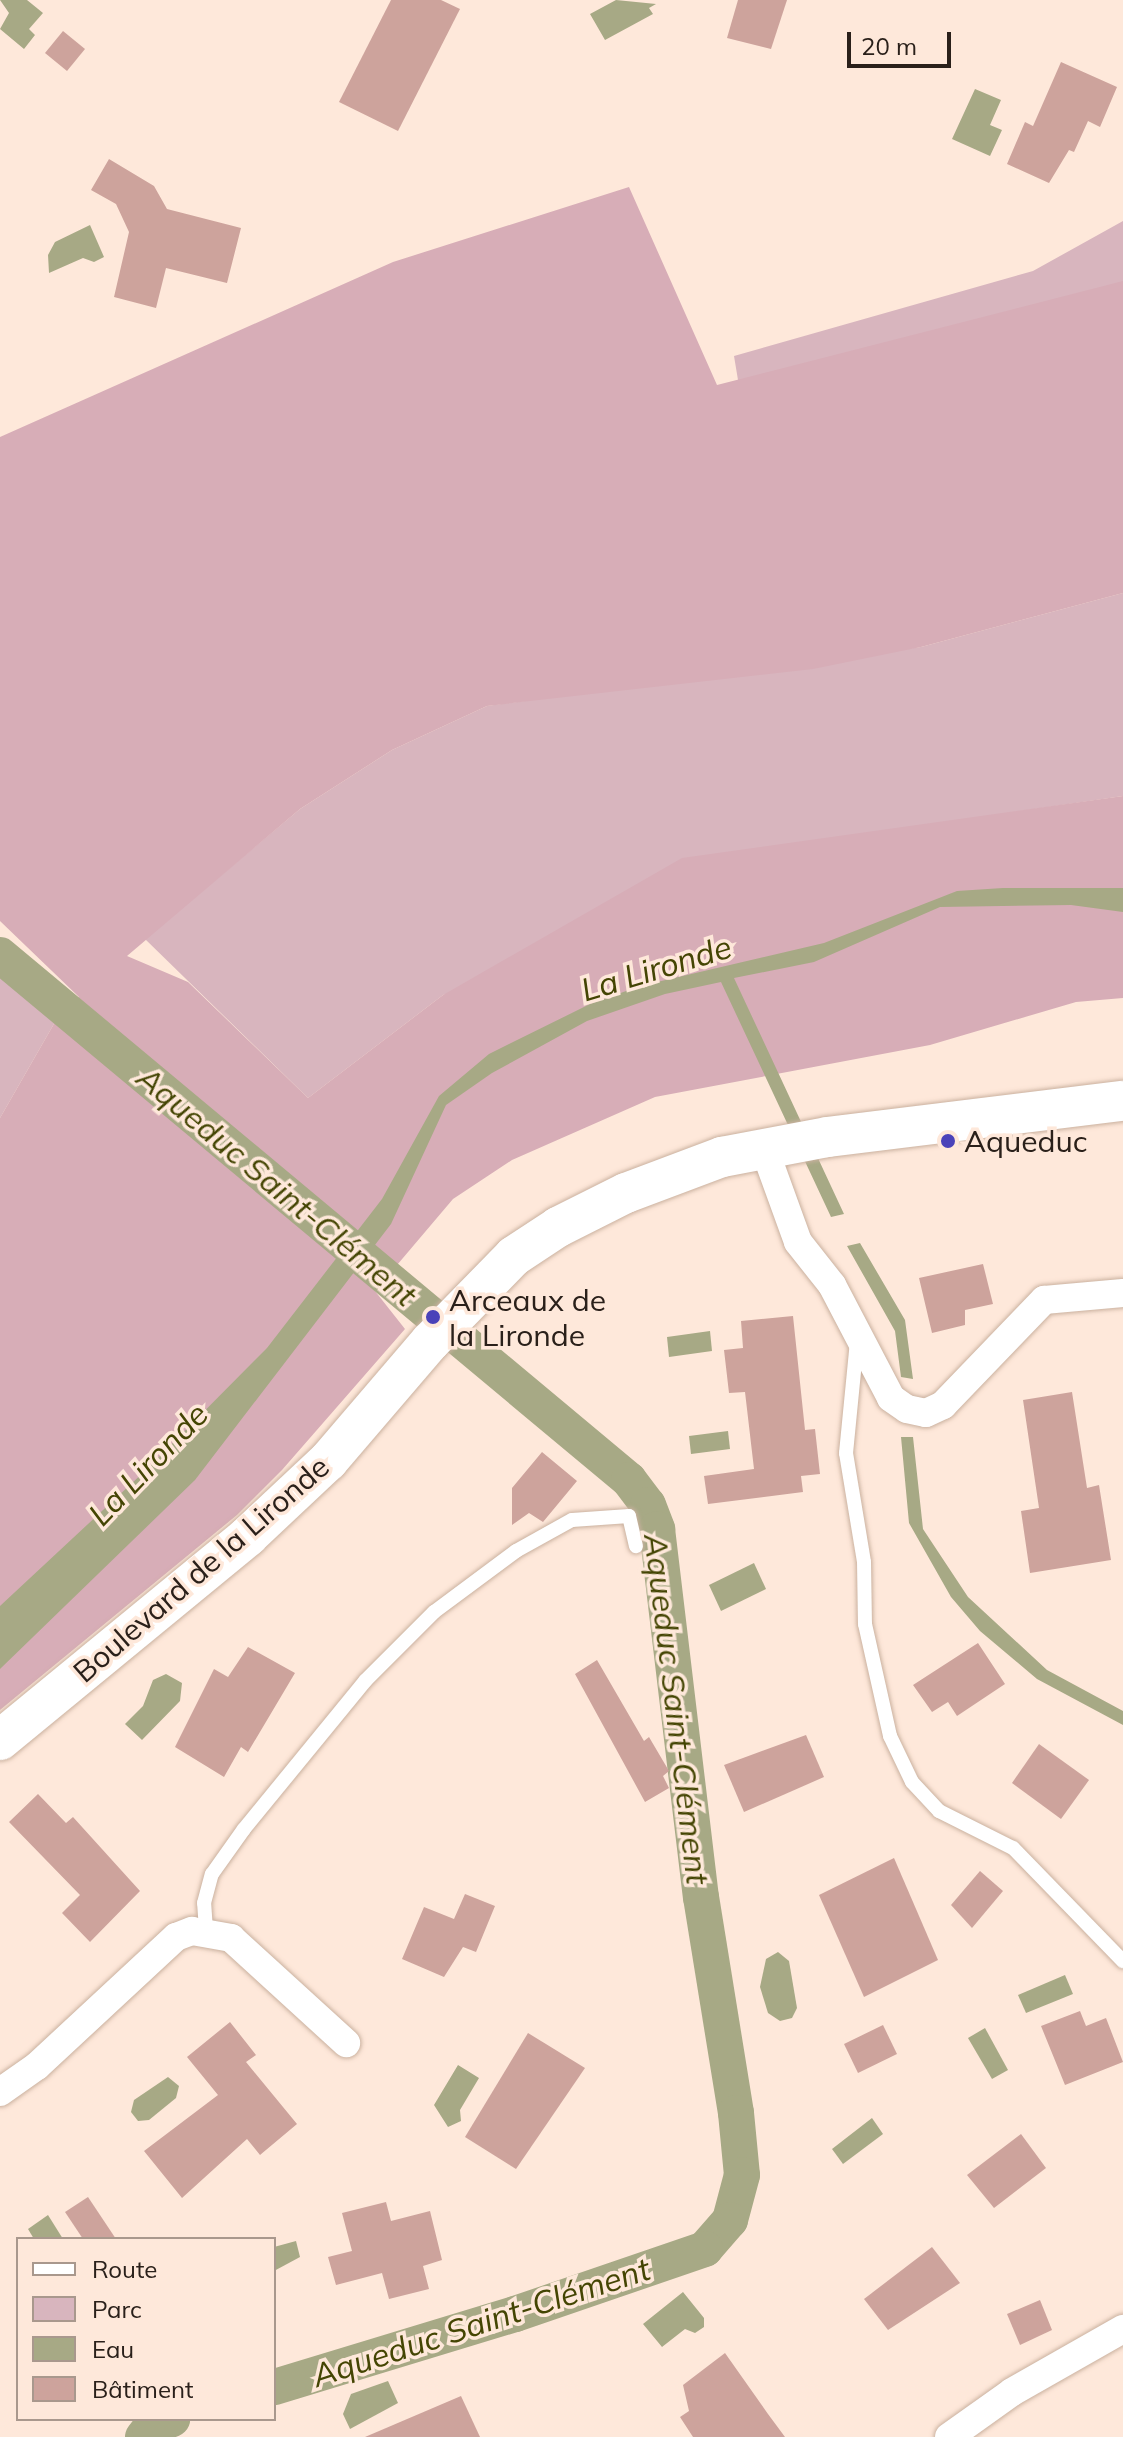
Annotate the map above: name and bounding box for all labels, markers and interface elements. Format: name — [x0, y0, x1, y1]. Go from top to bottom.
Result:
scale bar — [851, 16, 955, 66]
text: 20 m — [861, 31, 917, 61]
water label: La Lironde — [576, 927, 736, 1009]
water label: Aqueduc Saint-Clément — [130, 1058, 424, 1314]
place label: Aqueduc — [964, 1123, 1088, 1159]
marker: Aqueduc — [939, 1132, 957, 1150]
place label: Arceaux de la Lironde — [449, 1282, 606, 1352]
marker: Arceaux de la Lironde — [424, 1308, 442, 1326]
water label: La Lironde — [80, 1395, 216, 1533]
street label: Boulevard de la Lironde — [66, 1448, 336, 1690]
water label: Aqueduc Saint-Clément — [636, 1532, 718, 1886]
legend — [16, 2237, 276, 2421]
water label: Aqueduc Saint-Clément — [307, 2249, 655, 2395]
text: Route — [92, 2254, 157, 2284]
text: Parc — [92, 2294, 142, 2324]
text: Eau — [92, 2334, 134, 2364]
text: Bâtiment — [92, 2374, 193, 2404]

